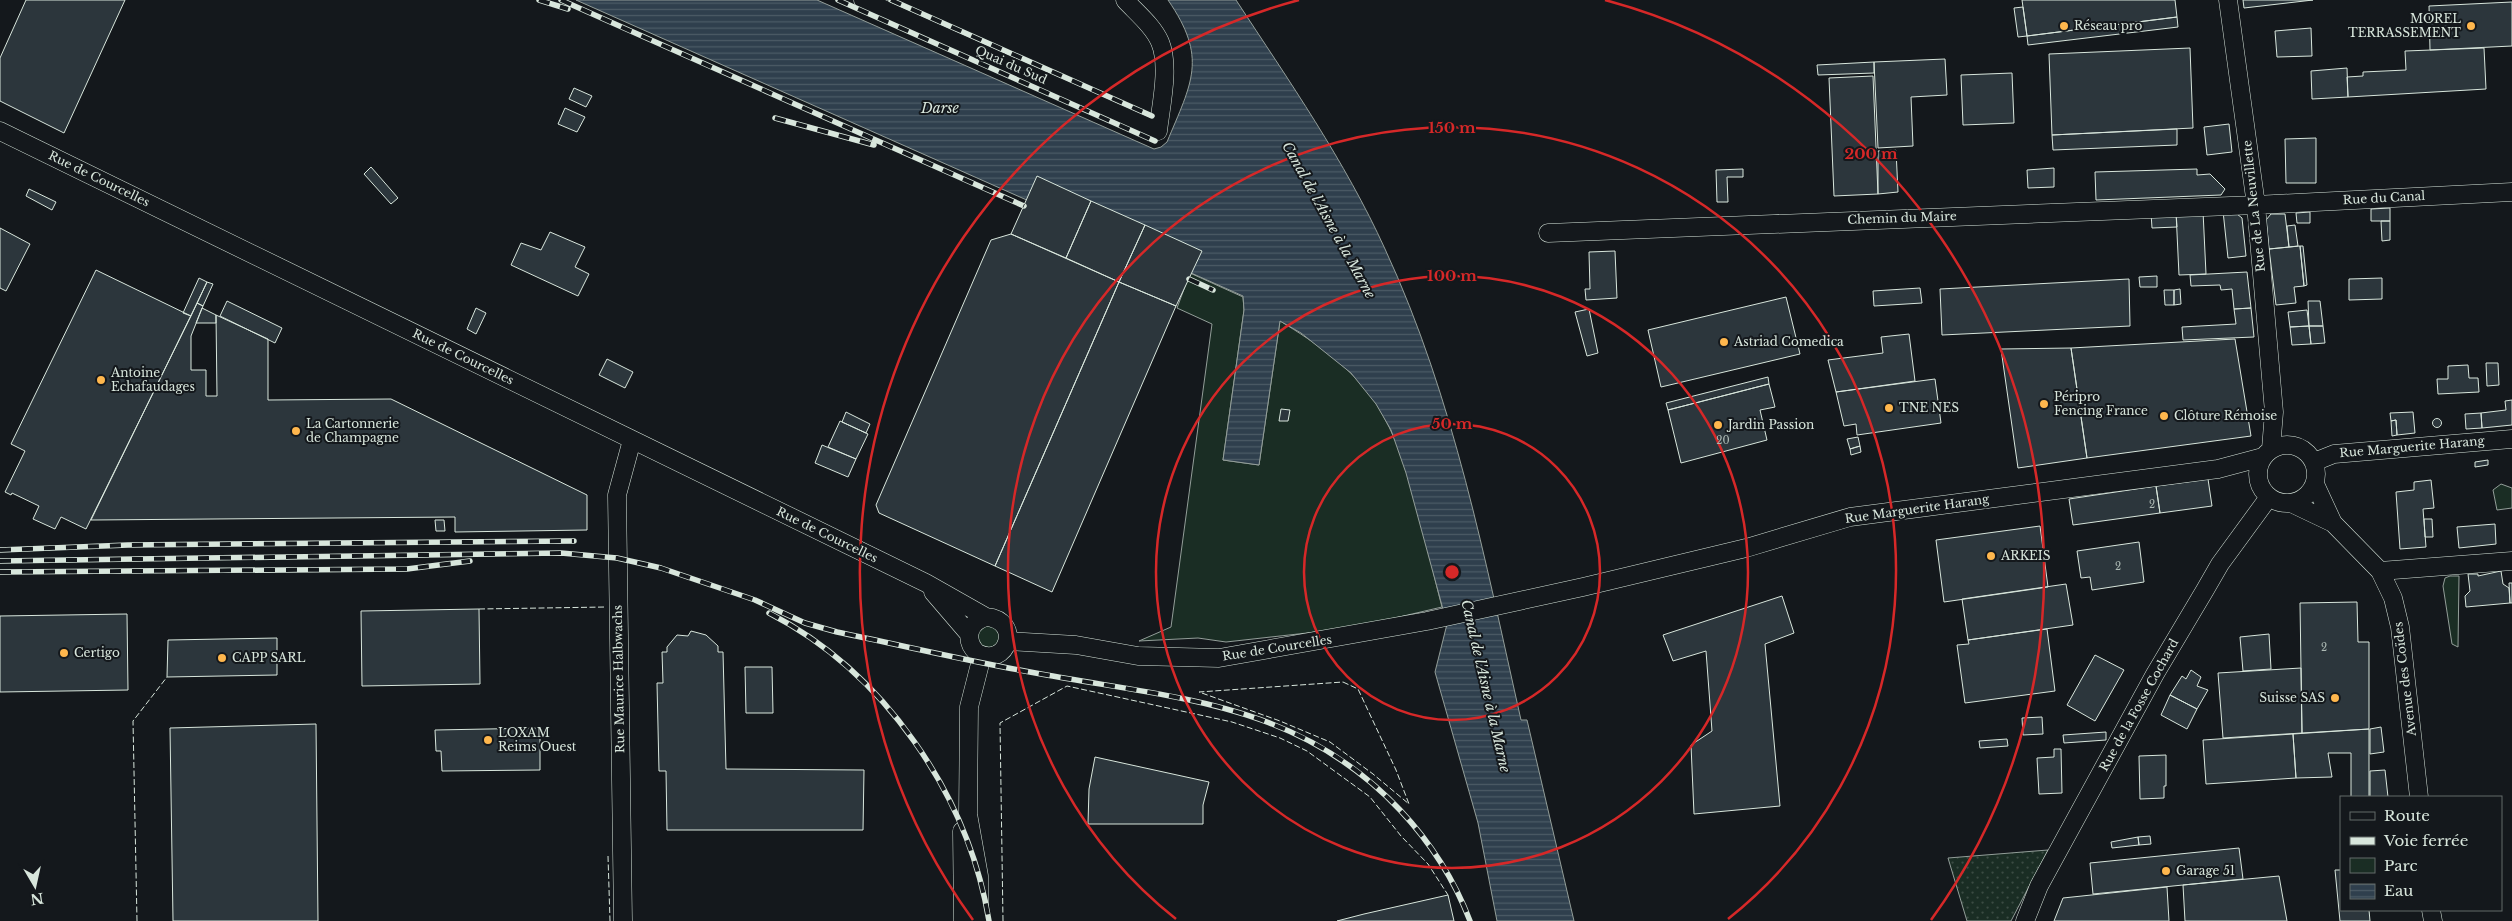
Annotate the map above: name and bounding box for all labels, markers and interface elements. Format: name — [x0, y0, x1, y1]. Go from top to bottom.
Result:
place label: MOREL TERRASSEMENT — [2348, 11, 2461, 40]
place label: Réseau pro — [2074, 18, 2142, 33]
marker: Réseau pro — [2058, 20, 2070, 32]
marker: MOREL TERRASSEMENT — [2465, 20, 2477, 32]
street label: Quai du Sud — [973, 42, 1049, 87]
water label: Darse — [920, 99, 959, 117]
text: 150 m — [1428, 118, 1476, 137]
water label: Canal de l'Aisne à la Marne — [1278, 138, 1380, 302]
street label: Rue de La Neuvillette — [2239, 139, 2268, 273]
text: 200 m — [1845, 144, 1898, 163]
street label: Rue de Courcelles — [46, 148, 152, 210]
street label: Rue du Canal — [2342, 188, 2426, 207]
street label: Chemin du Maire — [1847, 208, 1957, 227]
text: 100 m — [1427, 266, 1477, 285]
street label: Rue de Courcelles — [410, 326, 516, 388]
place label: Astriad Comedica — [1733, 334, 1844, 349]
marker: Astriad Comedica — [1718, 336, 1730, 348]
place label: Antoine Echafaudages — [110, 365, 195, 394]
marker: Antoine Echafaudages — [95, 374, 107, 386]
place label: Péripro Fencing France — [2054, 389, 2148, 418]
marker: Péripro Fencing France — [2038, 398, 2050, 410]
place label: TNE NES — [1899, 400, 1959, 415]
marker: TNE NES — [1883, 402, 1895, 414]
place label: Clôture Rémoise — [2174, 408, 2277, 423]
marker: Clôture Rémoise — [2158, 410, 2170, 422]
text: 50 m — [1432, 414, 1473, 433]
place label: La Cartonnerie de Champagne — [306, 416, 399, 445]
place label: Jardin Passion — [1726, 417, 1814, 432]
marker: Jardin Passion — [1712, 419, 1724, 431]
marker: La Cartonnerie de Champagne — [290, 425, 302, 437]
street label: Rue Marguerite Harang — [2339, 433, 2486, 460]
house number: 20 — [1716, 434, 1730, 447]
street label: Rue Marguerite Harang — [1844, 491, 1991, 526]
house number: 2 — [2149, 498, 2155, 511]
street label: Rue de Courcelles — [774, 504, 880, 566]
place label: ARKEIS — [2000, 548, 2051, 563]
marker: ARKEIS — [1985, 550, 1997, 562]
house number: 2 — [2115, 560, 2121, 573]
centre of rings — [1443, 563, 1461, 581]
water label: Canal de l'Aisne à la Marne — [1457, 598, 1515, 775]
street label: Rue Maurice Halbwachs — [610, 605, 627, 753]
street label: Avenue des Coïdes — [2390, 621, 2419, 738]
street label: Rue de Courcelles — [1221, 631, 1333, 664]
street label: Rue de la Fosse Cochard — [2096, 636, 2181, 774]
house number: 2 — [2321, 641, 2327, 654]
place label: Certigo — [74, 645, 120, 660]
marker: Certigo — [58, 647, 70, 659]
place label: CAPP SARL — [232, 650, 306, 665]
marker: CAPP SARL — [216, 652, 228, 664]
place label: Suisse SAS — [2259, 690, 2325, 705]
marker: Suisse SAS — [2329, 692, 2341, 704]
place label: LOXAM Reims Ouest — [498, 725, 577, 754]
marker: LOXAM Reims Ouest — [482, 734, 494, 746]
legend — [2340, 796, 2502, 911]
text: Route — [2384, 806, 2430, 825]
text: Voie ferrée — [2383, 831, 2468, 850]
text: Parc — [2384, 856, 2417, 875]
north arrow — [10, 861, 60, 911]
place label: Garage 51 — [2176, 863, 2235, 878]
marker: Garage 51 — [2160, 865, 2172, 877]
text: Eau — [2384, 881, 2413, 900]
text: N — [29, 889, 45, 909]

